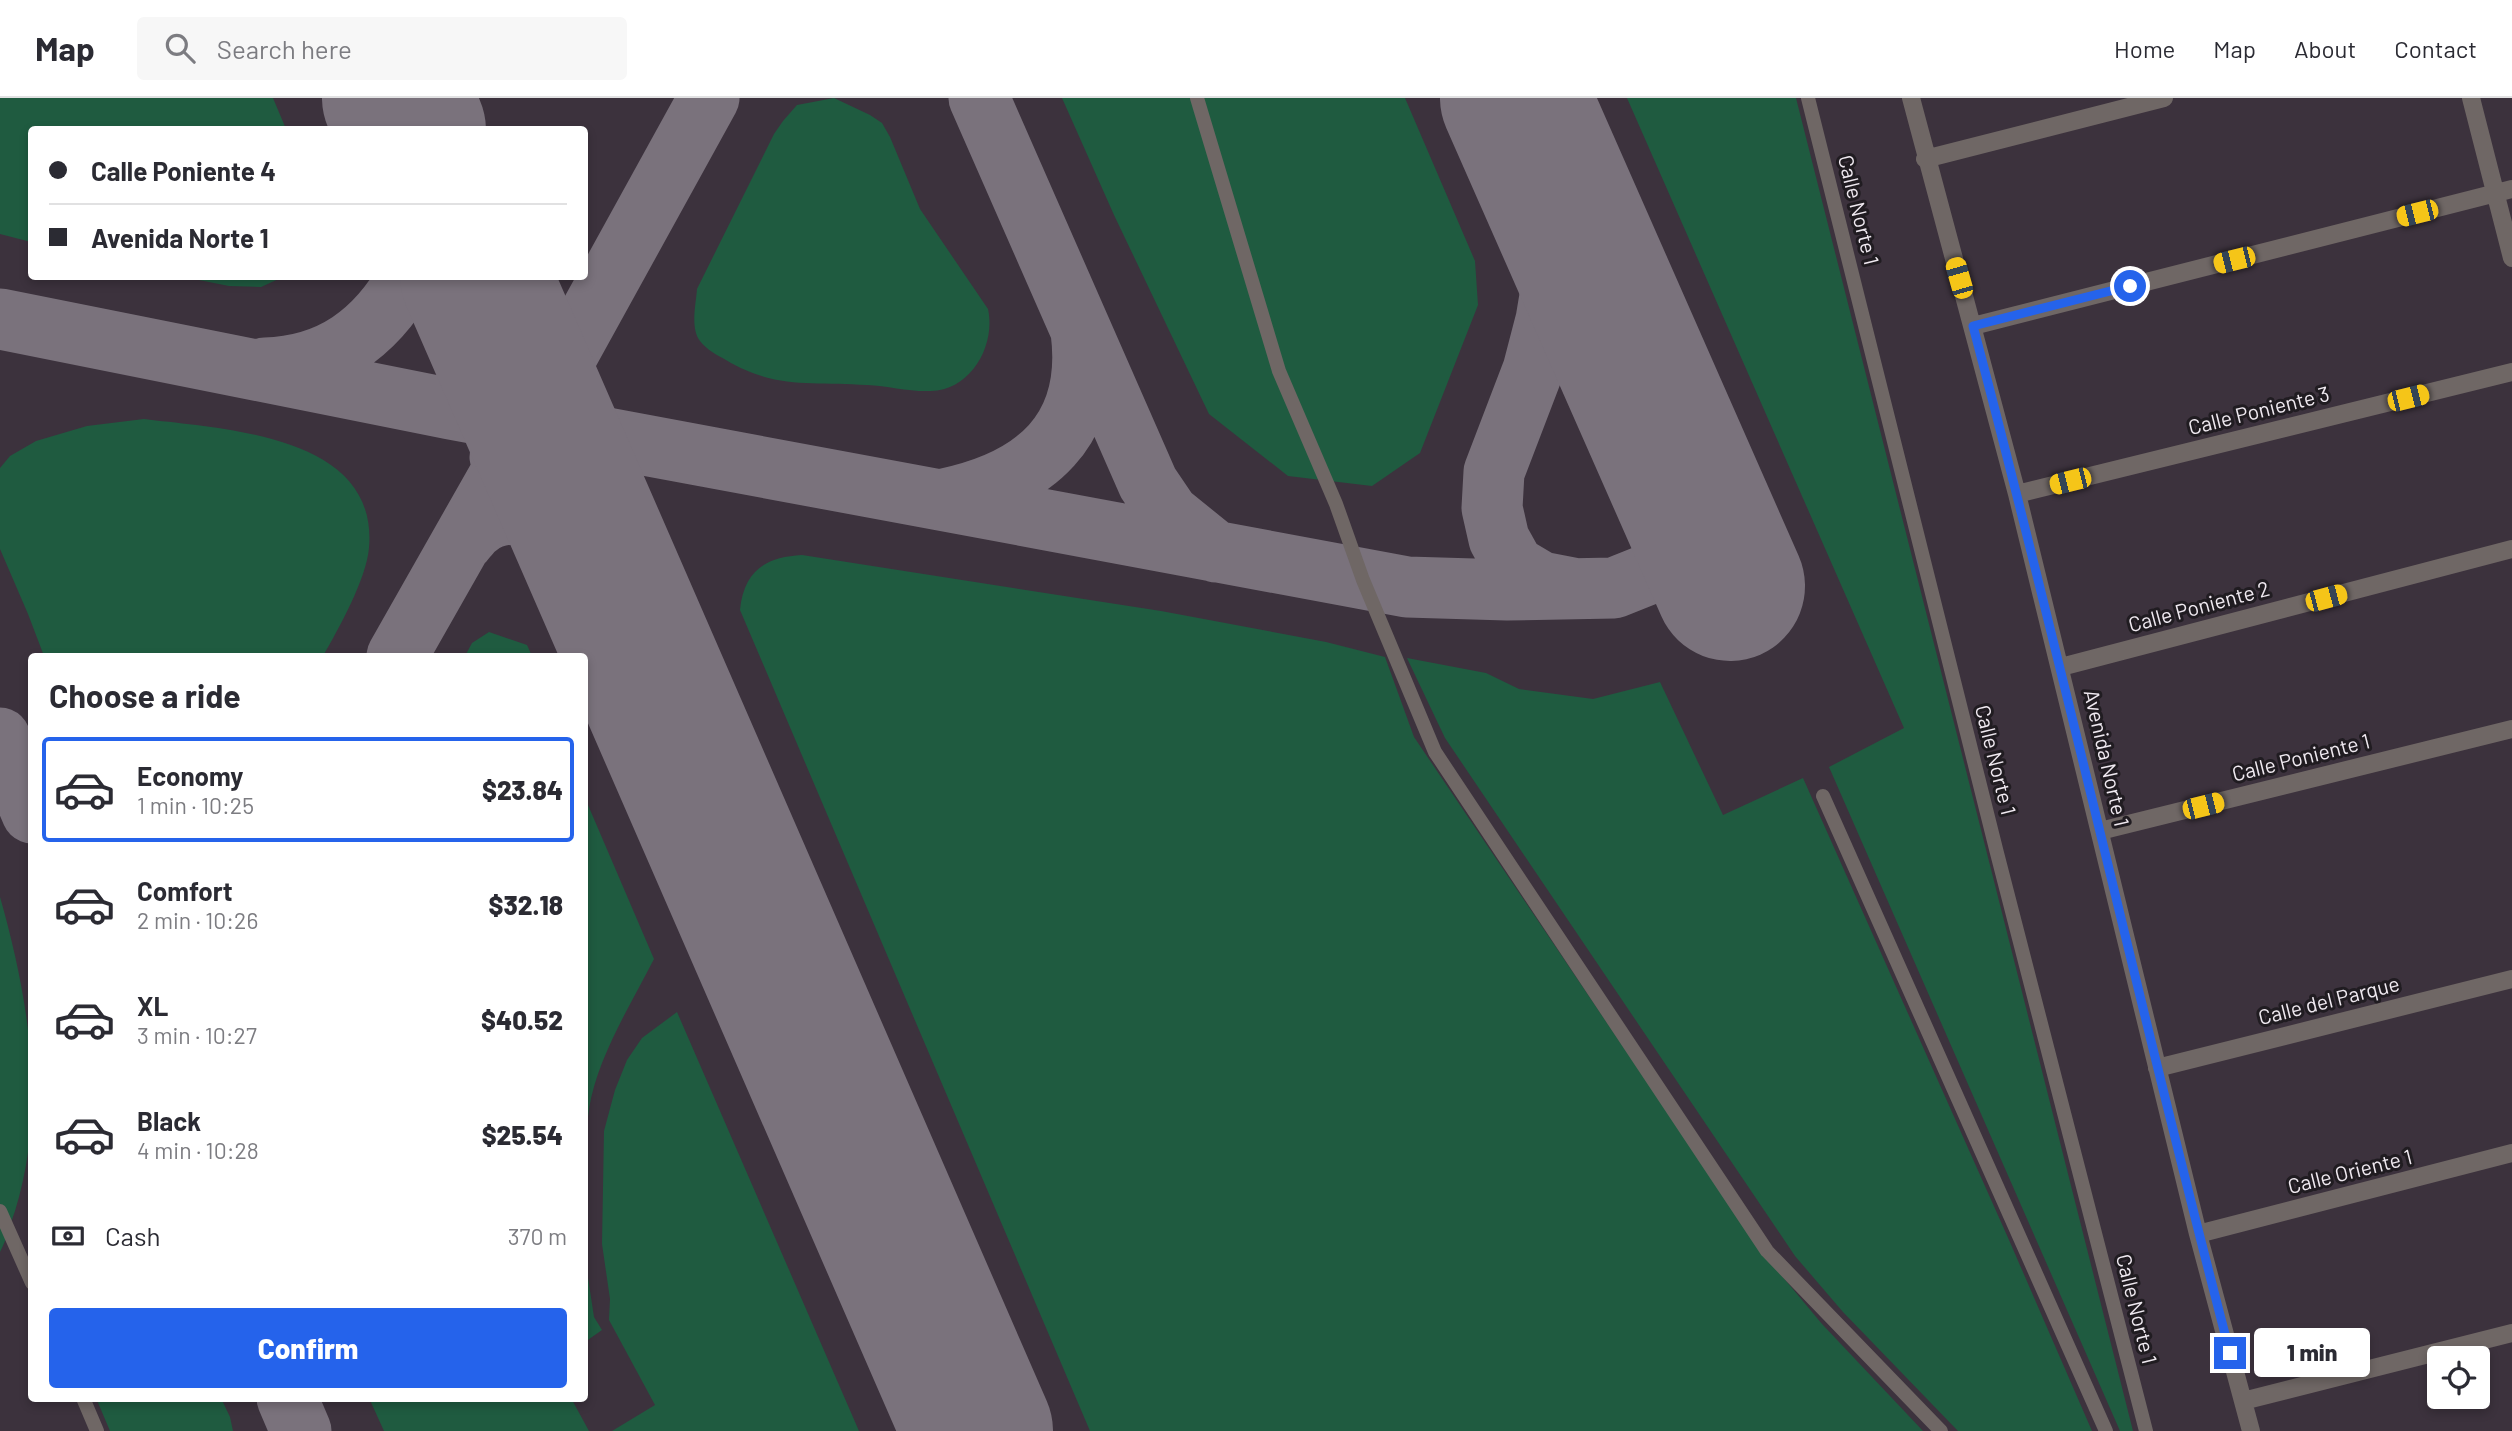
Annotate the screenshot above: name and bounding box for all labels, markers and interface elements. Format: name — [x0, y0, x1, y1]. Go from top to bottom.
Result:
search box — [137, 17, 627, 80]
text: Map — [35, 28, 95, 68]
icon: search — [161, 29, 199, 67]
text: Search here — [217, 33, 352, 64]
text: Home — [2114, 34, 2175, 63]
text: Map — [2213, 34, 2256, 63]
text: About — [2294, 34, 2356, 63]
text: Contact — [2394, 34, 2477, 63]
street label: Calle Norte 1 — [1834, 152, 1885, 267]
text: Calle Poniente 4 — [91, 155, 276, 186]
car — [2395, 198, 2440, 228]
text: Avenida Norte 1 — [91, 222, 269, 253]
car — [2212, 245, 2257, 275]
car — [1944, 255, 1975, 301]
route start — [2114, 270, 2146, 302]
street label: Calle Poniente 3 — [2185, 380, 2332, 439]
car — [2386, 383, 2431, 413]
car — [2048, 466, 2093, 496]
street label: Calle Poniente 2 — [2125, 575, 2272, 636]
car — [2303, 582, 2350, 614]
text: Choose a ride — [49, 676, 241, 714]
street label: Avenida Norte 1 — [2080, 687, 2135, 829]
street label: Calle Norte 1 — [1971, 702, 2022, 817]
street label: Calle Poniente 1 — [2229, 727, 2372, 786]
icon: car — [53, 758, 116, 821]
text: Economy — [137, 760, 243, 791]
text: $23.84 — [482, 774, 563, 805]
text: 1 min · 10:25 — [137, 791, 254, 819]
car — [2181, 791, 2226, 821]
icon: car — [53, 873, 116, 936]
text: Comfort — [137, 875, 233, 906]
text: $32.18 — [489, 889, 563, 920]
text: 2 min · 10:26 — [137, 906, 258, 934]
street label: Calle del Parque — [2255, 970, 2402, 1029]
icon: car — [53, 988, 116, 1051]
text: XL — [137, 990, 168, 1021]
text: $40.52 — [481, 1004, 563, 1035]
text: 3 min · 10:27 — [137, 1021, 257, 1049]
icon: car — [53, 1103, 116, 1166]
text: Black — [137, 1105, 201, 1136]
text: $25.54 — [482, 1119, 563, 1150]
text: 4 min · 10:28 — [137, 1136, 259, 1164]
street label: Calle Oriente 1 — [2285, 1143, 2414, 1198]
icon: cash — [49, 1217, 87, 1255]
text: Cash — [105, 1220, 160, 1251]
text: 370 m — [508, 1222, 567, 1250]
street label: Calle Norte 1 — [2112, 1251, 2163, 1366]
button: Confirm — [49, 1308, 567, 1388]
callout: 1 min — [2254, 1328, 2370, 1378]
route end — [2214, 1337, 2246, 1369]
text: 1 min — [2287, 1338, 2337, 1366]
map controls — [2427, 1346, 2490, 1409]
button: locate — [2427, 1346, 2490, 1409]

